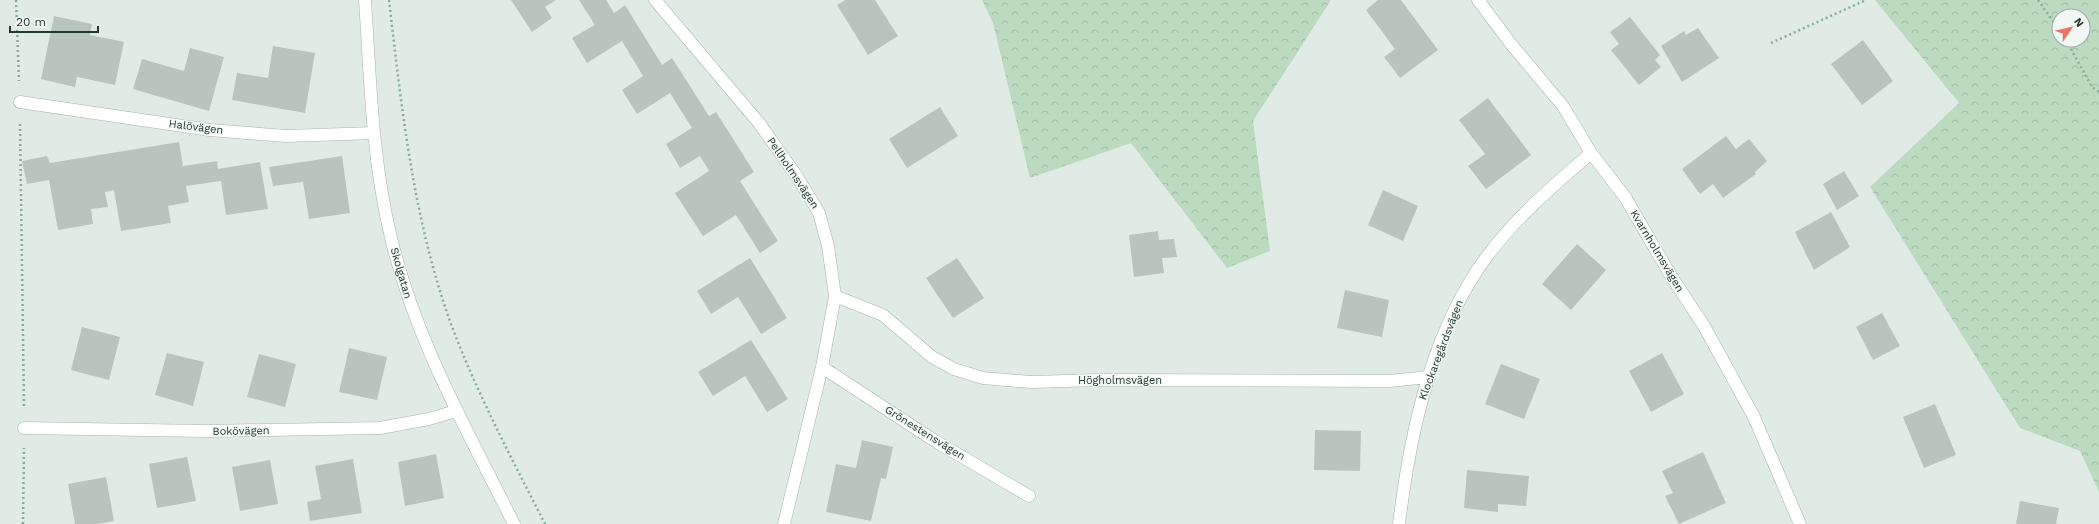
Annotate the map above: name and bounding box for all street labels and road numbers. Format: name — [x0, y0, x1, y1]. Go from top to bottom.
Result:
street label: Halövägen — [168, 117, 224, 137]
street label: Pellholmsvägen — [764, 135, 822, 211]
street label: Kvarnholmsvägen — [1627, 208, 1687, 294]
street label: Skolgatan — [388, 246, 414, 300]
street label: Klockaregårdsvägen — [1416, 298, 1466, 402]
street label: Högholmsvägen — [1078, 374, 1162, 387]
street label: Grönestensvägen — [883, 403, 967, 463]
street label: Bokövägen — [212, 424, 270, 438]

